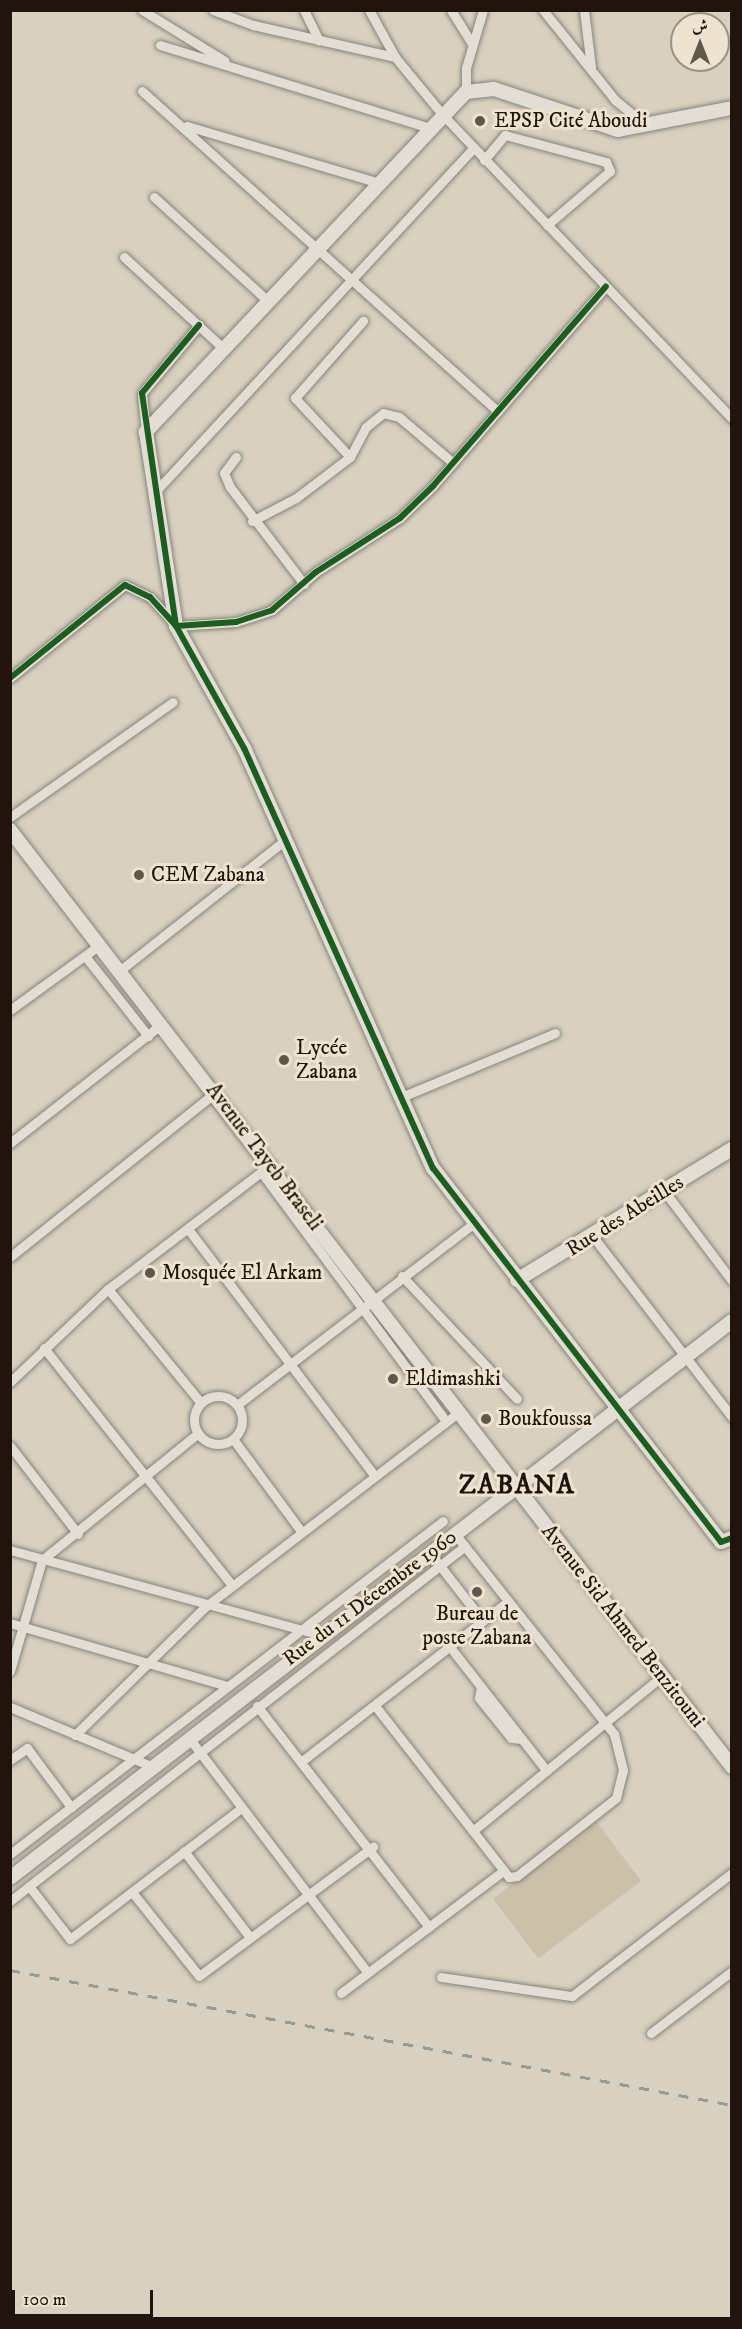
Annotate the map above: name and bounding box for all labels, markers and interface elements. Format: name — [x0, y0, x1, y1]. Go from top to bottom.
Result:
north arrow — [670, 12, 730, 72]
text: ش — [692, 16, 708, 36]
place label: EPSP Cité Aboudi — [494, 108, 647, 134]
marker: EPSP Cité Aboudi — [471, 112, 489, 130]
place label: CEM Zabana — [151, 862, 265, 888]
marker: CEM Zabana — [132, 868, 146, 882]
place label: Lycée Zabana — [296, 1035, 357, 1085]
marker: Lycée Zabana — [277, 1053, 291, 1067]
street label: Avenue Tayeb Braseli — [200, 1078, 328, 1236]
street label: Rue des Abeilles — [562, 1170, 688, 1262]
place label: Mosquée El Arkam — [162, 1260, 322, 1286]
marker: Mosquée El Arkam — [143, 1266, 157, 1280]
place label: Eldimashki — [405, 1366, 501, 1392]
marker: Eldimashki — [386, 1372, 400, 1386]
place label: Boukfoussa — [498, 1406, 592, 1432]
marker: Boukfoussa — [479, 1412, 493, 1426]
district label: ZABANA — [459, 1470, 575, 1502]
street label: Avenue Sid Ahmed Benzitouni — [536, 1519, 710, 1733]
street label: Rue du 11 Décembre 1960 — [278, 1524, 462, 1672]
marker: Bureau de poste Zabana — [470, 1585, 484, 1599]
place label: Bureau de poste Zabana — [423, 1601, 531, 1651]
scale bar — [15, 2278, 156, 2316]
text: 100 m — [23, 2289, 66, 2311]

